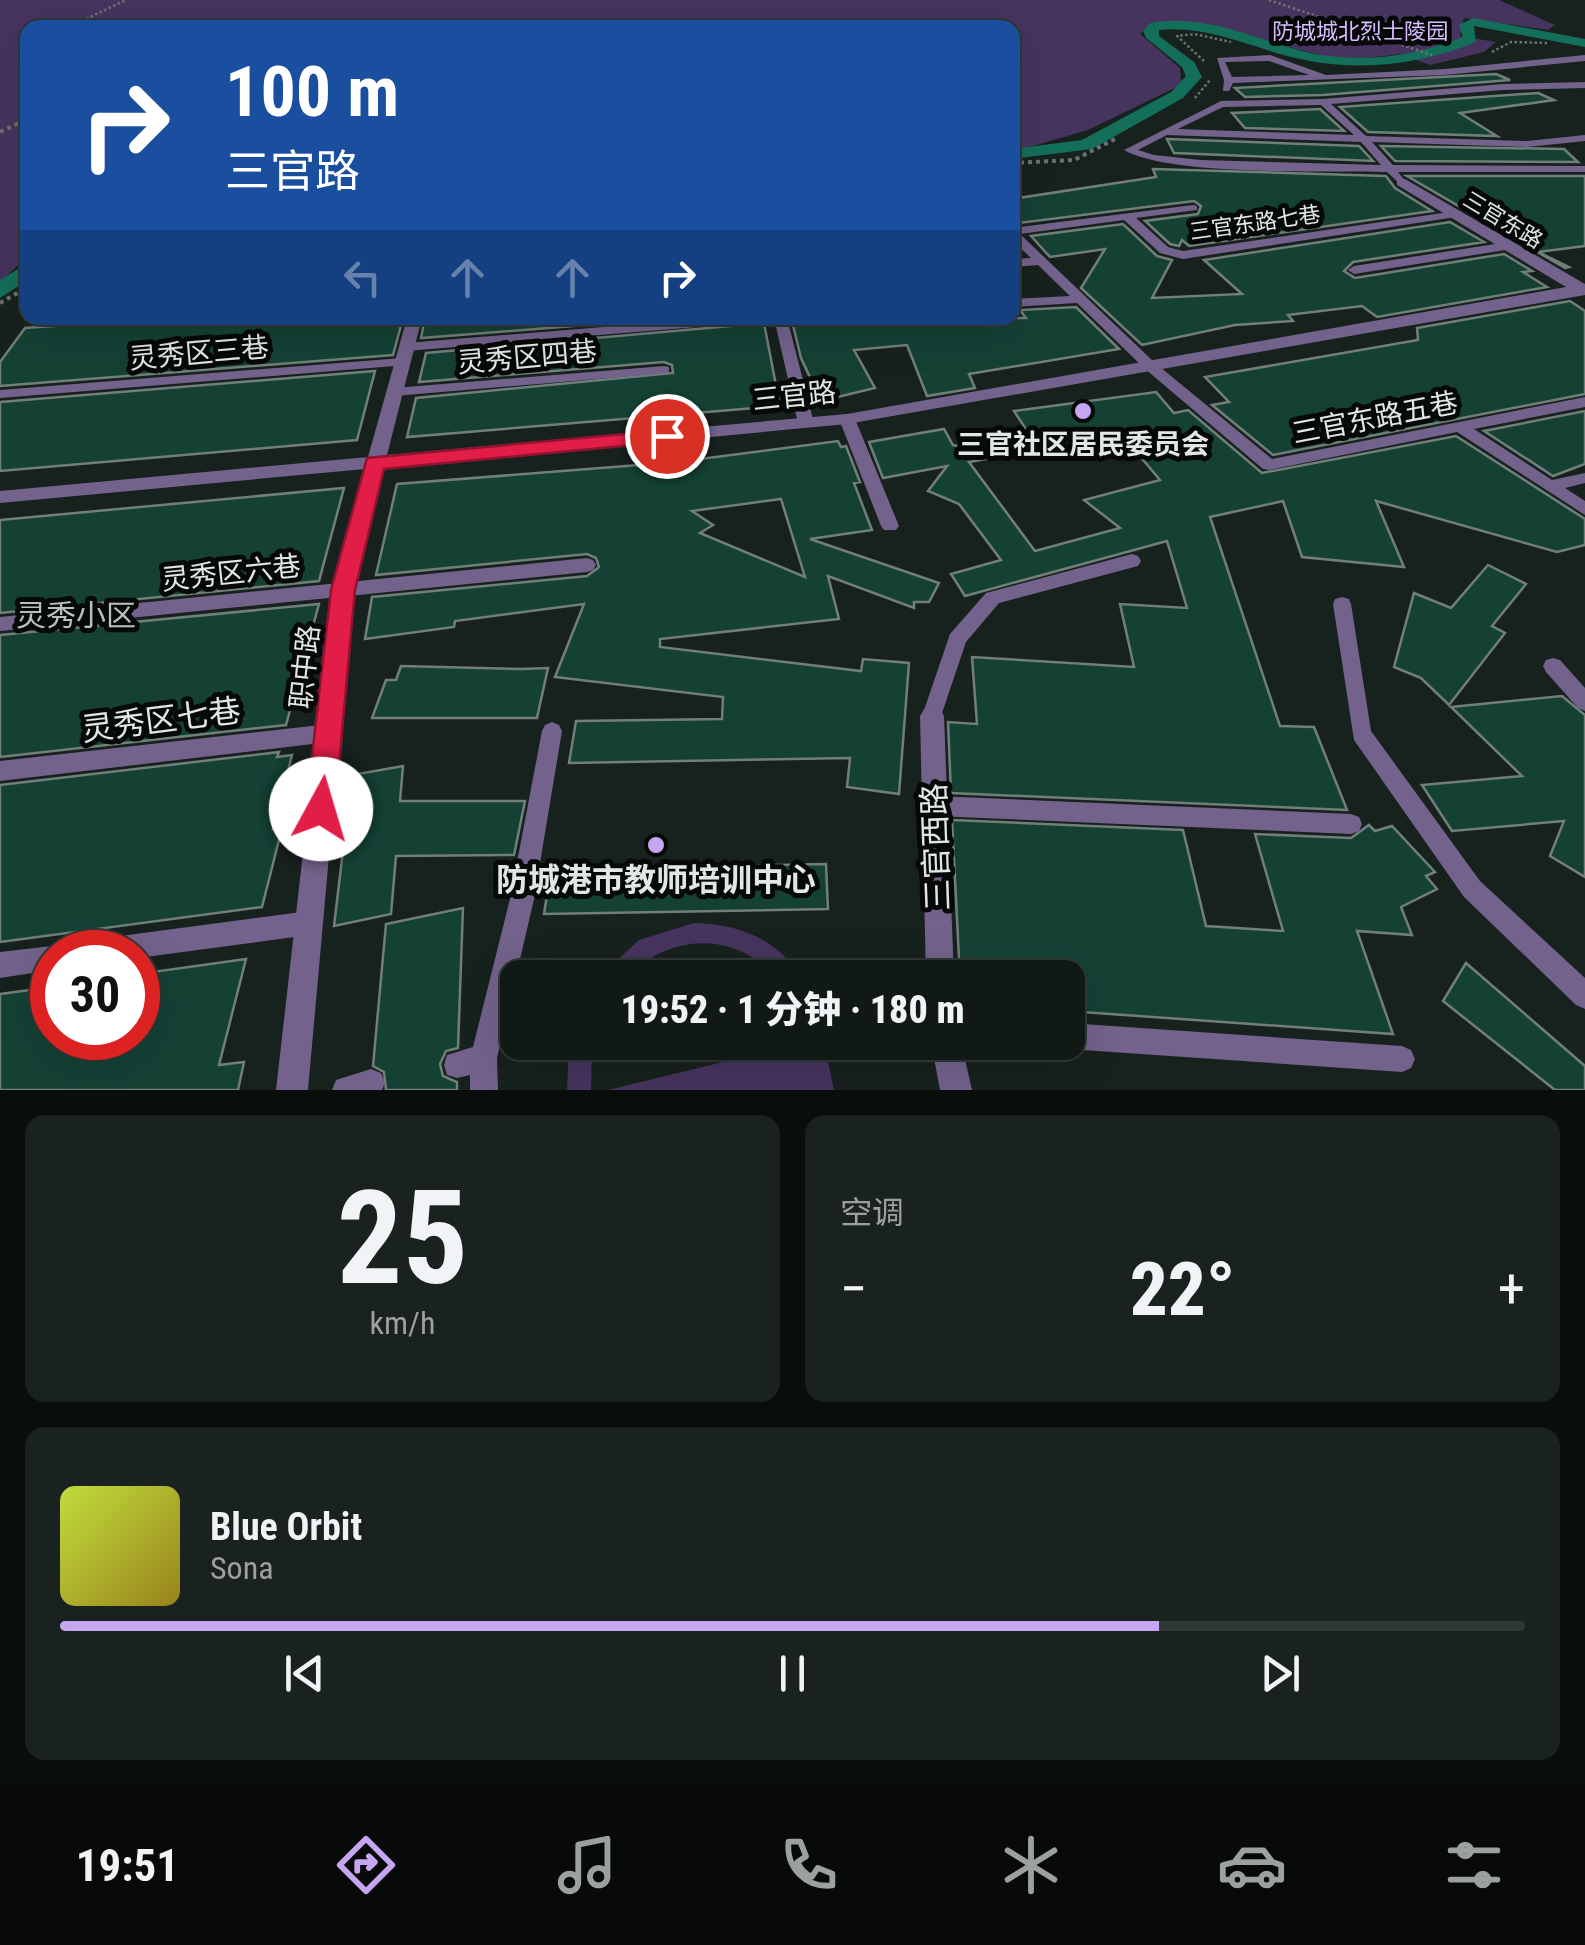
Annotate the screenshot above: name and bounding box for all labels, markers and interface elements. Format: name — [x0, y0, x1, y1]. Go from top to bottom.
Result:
park label: 防城城北烈士陵园 — [1272, 19, 1448, 44]
text: 100 m — [225, 51, 399, 133]
icon: right — [60, 60, 190, 190]
text: 三官路 — [225, 145, 360, 198]
street label: 三官东路 — [1459, 187, 1547, 253]
street label: 三官东路七巷 — [1188, 201, 1322, 245]
icon: left — [335, 250, 390, 305]
icon: ahead — [440, 250, 495, 305]
icon: ahead — [545, 250, 600, 305]
icon: right — [650, 250, 705, 305]
street label: 灵秀区三巷 — [128, 330, 270, 376]
street label: 灵秀区四巷 — [456, 334, 598, 380]
street label: 三官路 — [750, 375, 838, 417]
street label: 三官东路五巷 — [1289, 386, 1461, 450]
pin — [625, 394, 710, 479]
marker: 三官社区居民委员会 — [1072, 400, 1094, 422]
icon: arrive — [640, 409, 695, 464]
place label: 三官社区居民委员会 — [957, 428, 1209, 461]
street label: 灵秀区六巷 — [160, 549, 302, 597]
district label: 灵秀小区 — [16, 598, 136, 633]
street label: 职中路 — [284, 623, 326, 711]
street label: 灵秀区七巷 — [79, 691, 243, 749]
position arrow — [269, 757, 373, 861]
street label: 三官西路 — [915, 782, 957, 912]
marker: 防城港市教师培训中心 — [645, 834, 667, 856]
place label: 防城港市教师培训中心 — [496, 861, 816, 899]
speed limit sign: 30 — [30, 930, 160, 1060]
text: 19:52 · 1 分钟 · 180 m — [620, 988, 965, 1032]
text: 25 — [337, 1162, 468, 1315]
text: 空调 — [840, 1194, 904, 1232]
text: 22° — [1130, 1245, 1235, 1333]
text: − — [840, 1257, 868, 1321]
text: + — [1498, 1257, 1525, 1321]
text: km/h — [370, 1304, 435, 1342]
text: Blue Orbit — [210, 1505, 362, 1549]
text: Sona — [210, 1549, 273, 1587]
icon: previous — [277, 1646, 332, 1701]
icon: pause — [765, 1646, 820, 1701]
icon: next — [1253, 1646, 1308, 1701]
icon: directions — [331, 1830, 401, 1900]
icon: music — [552, 1830, 622, 1900]
icon: phone — [774, 1830, 844, 1900]
icon: climate — [996, 1830, 1066, 1900]
icon: car — [1217, 1830, 1287, 1900]
icon: filters — [1439, 1830, 1509, 1900]
text: 19:51 — [76, 1839, 179, 1892]

